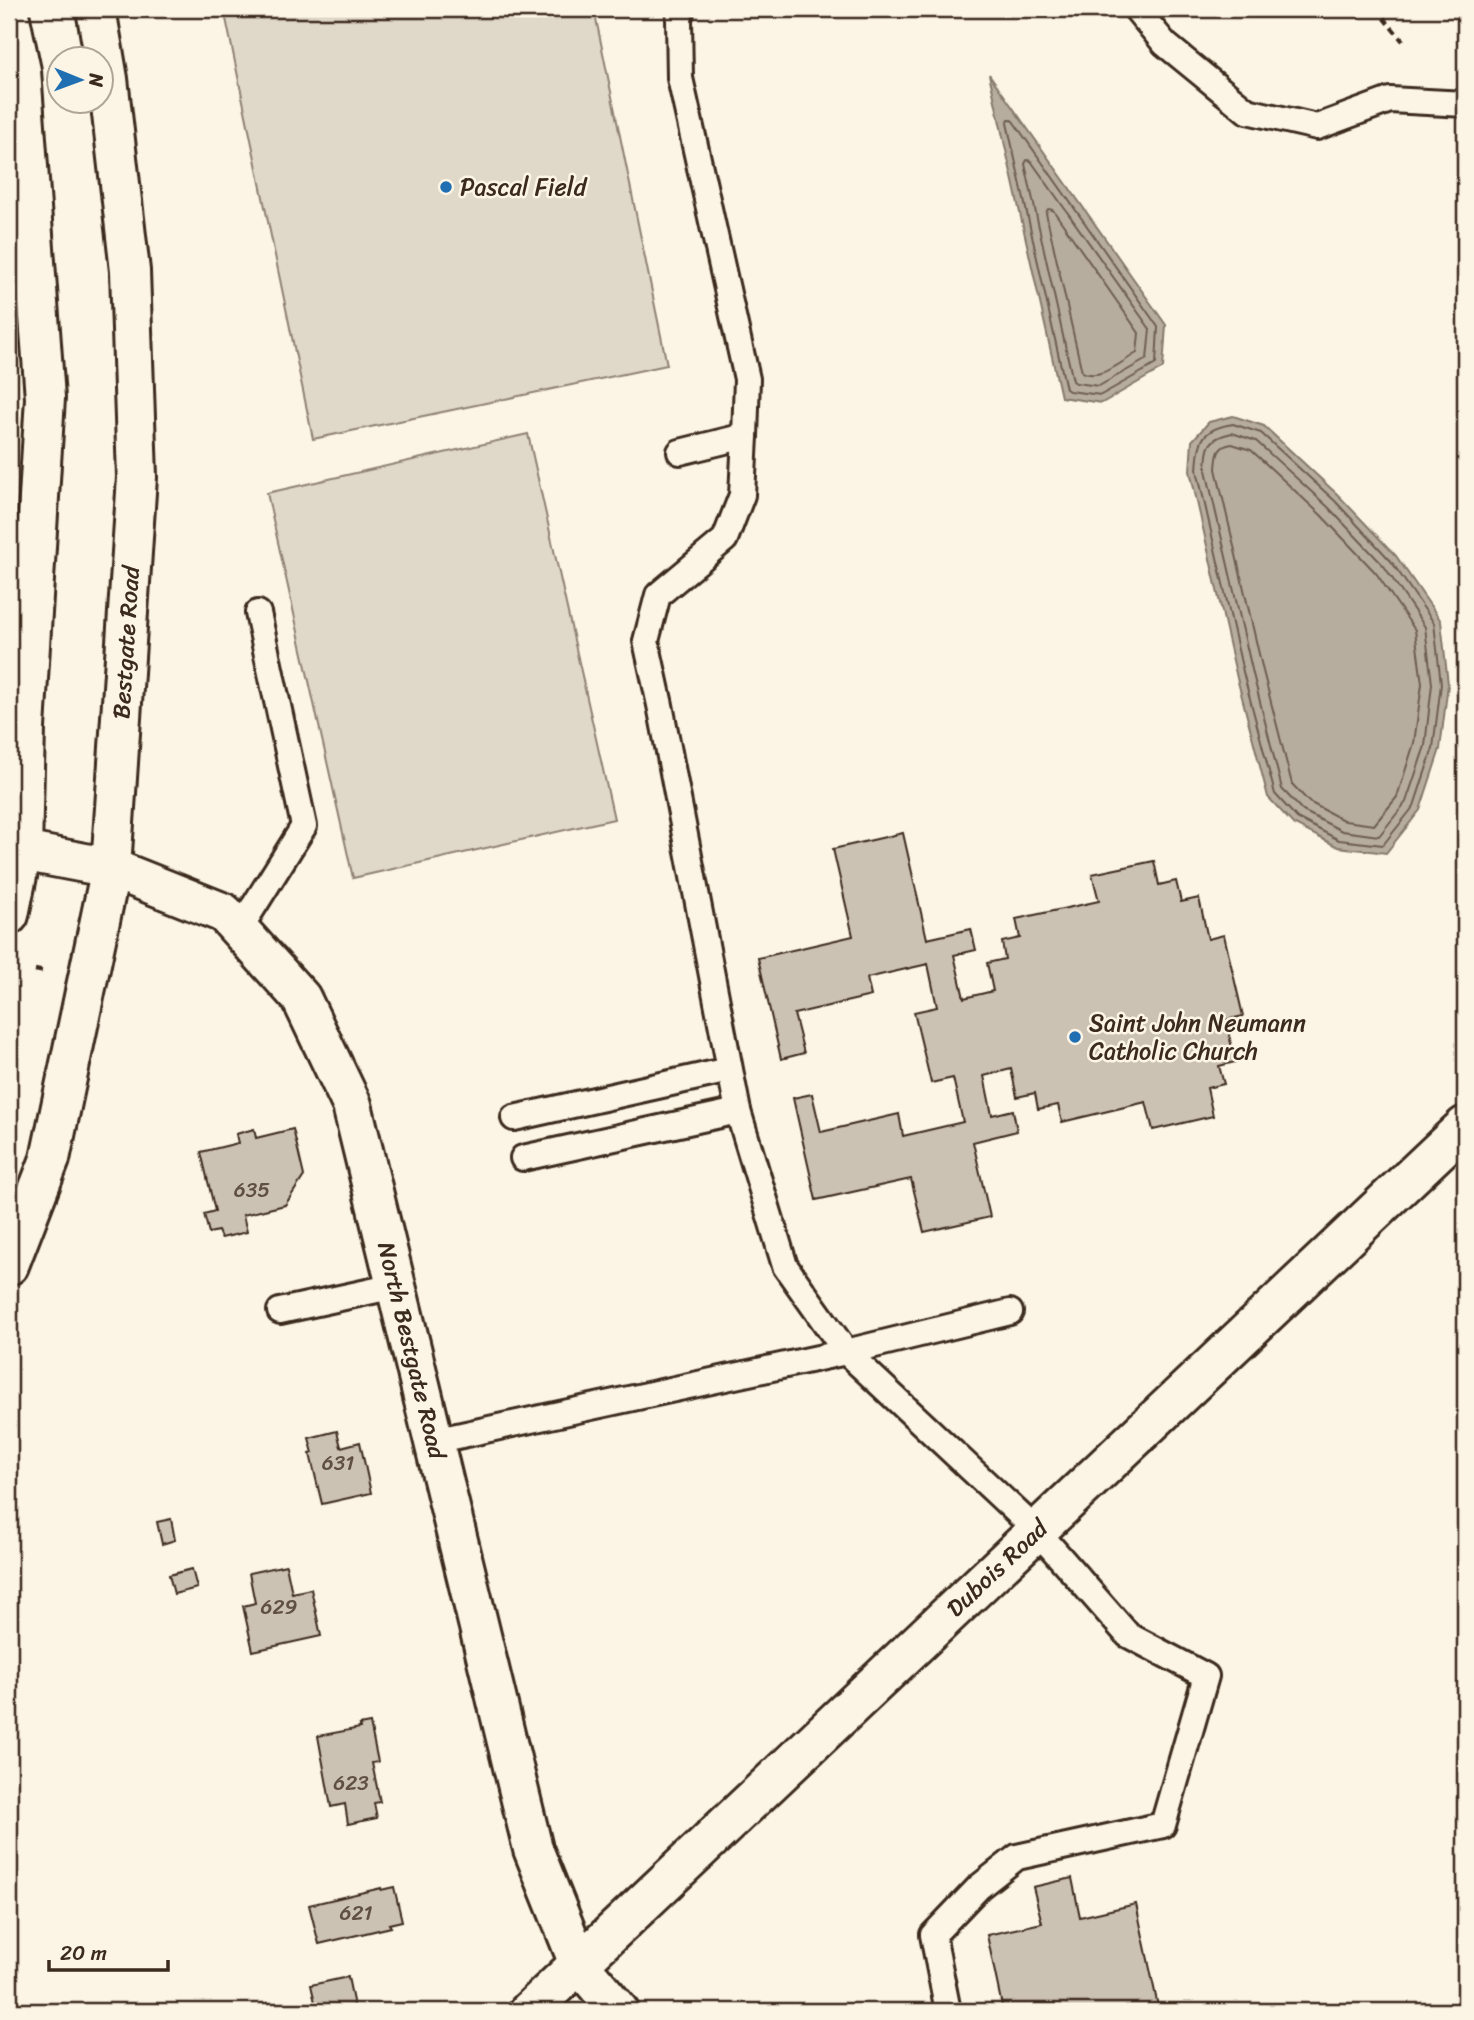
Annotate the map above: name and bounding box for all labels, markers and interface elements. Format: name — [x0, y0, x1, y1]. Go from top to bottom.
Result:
north arrow — [46, 46, 116, 116]
text: N — [80, 72, 113, 88]
place label: Pascal Field — [460, 166, 588, 208]
marker: Pascal Field — [438, 179, 454, 195]
street label: Bestgate Road — [100, 563, 152, 720]
place label: Saint John Neumann Catholic Church — [1089, 1002, 1306, 1072]
marker: Saint John Neumann Catholic Church — [1067, 1029, 1083, 1045]
house number: 635 — [234, 1171, 270, 1209]
street label: North Bestgate Road — [365, 1238, 459, 1465]
house number: 631 — [322, 1444, 354, 1482]
street label: Dubois Road — [936, 1508, 1059, 1628]
house number: 629 — [261, 1588, 298, 1626]
house number: 623 — [333, 1764, 369, 1802]
house number: 621 — [339, 1894, 373, 1932]
scale bar — [49, 1929, 168, 1973]
text: 20 m — [60, 1934, 107, 1972]

